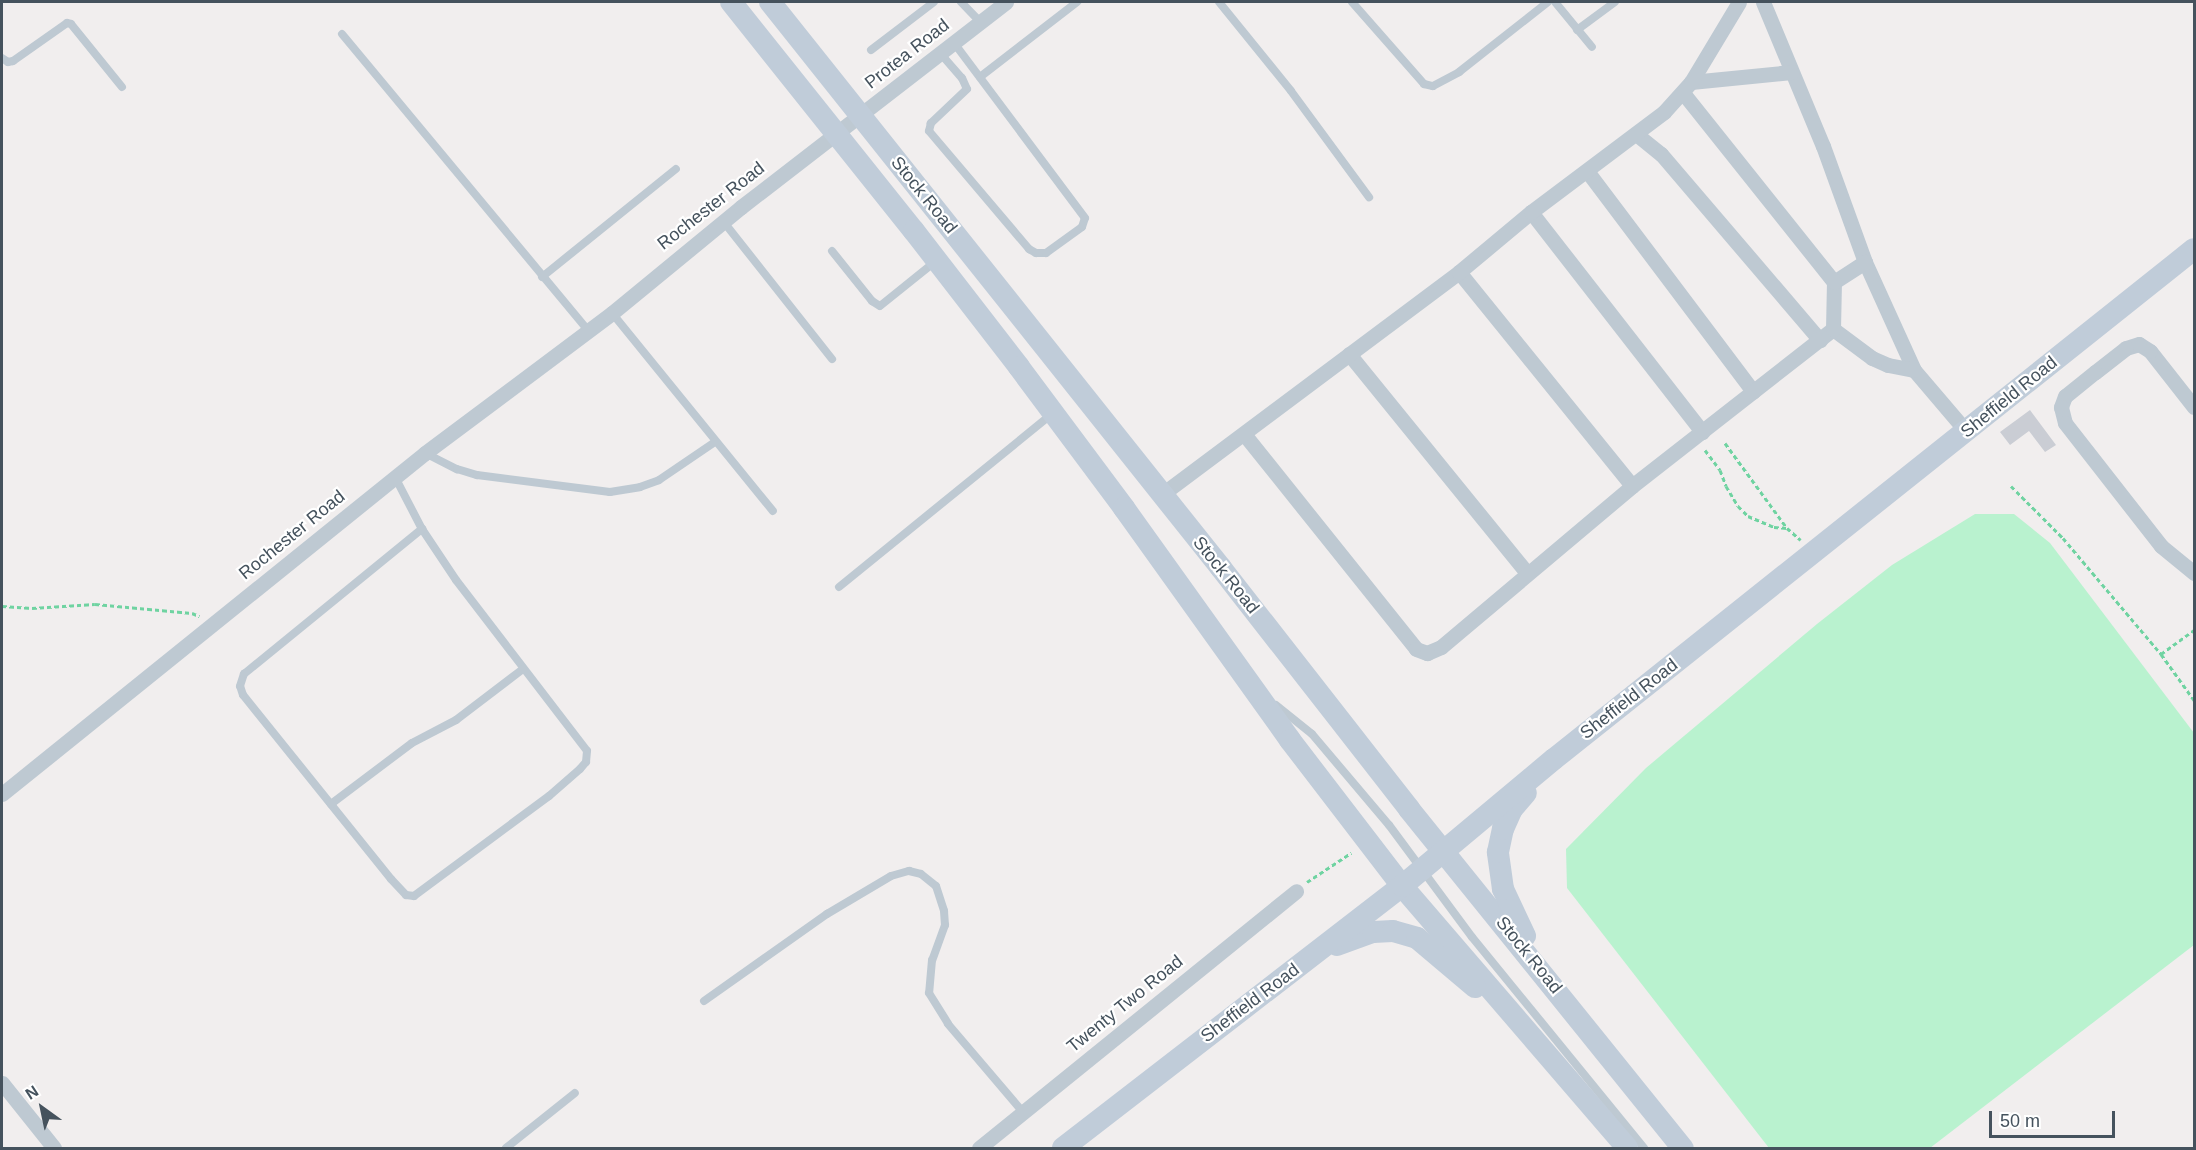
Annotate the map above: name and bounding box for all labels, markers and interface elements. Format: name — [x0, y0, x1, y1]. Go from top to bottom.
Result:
street label: Protea Road — [861, 14, 953, 94]
street label: Stock Road — [886, 152, 962, 238]
street label: Rochester Road — [653, 157, 769, 255]
street label: Sheffield Road — [1956, 352, 2062, 442]
street label: Rochester Road — [235, 486, 349, 584]
street label: Stock Road — [1188, 532, 1264, 618]
street label: Sheffield Road — [1576, 654, 1682, 744]
street label: Stock Road — [1491, 912, 1567, 998]
street label: Twenty Two Road — [1063, 951, 1187, 1057]
street label: Sheffield Road — [1196, 959, 1304, 1047]
north arrow — [12, 1078, 72, 1138]
text: N — [22, 1082, 41, 1103]
scale bar — [1992, 1099, 2118, 1137]
text: 50 m — [2000, 1111, 2040, 1131]

